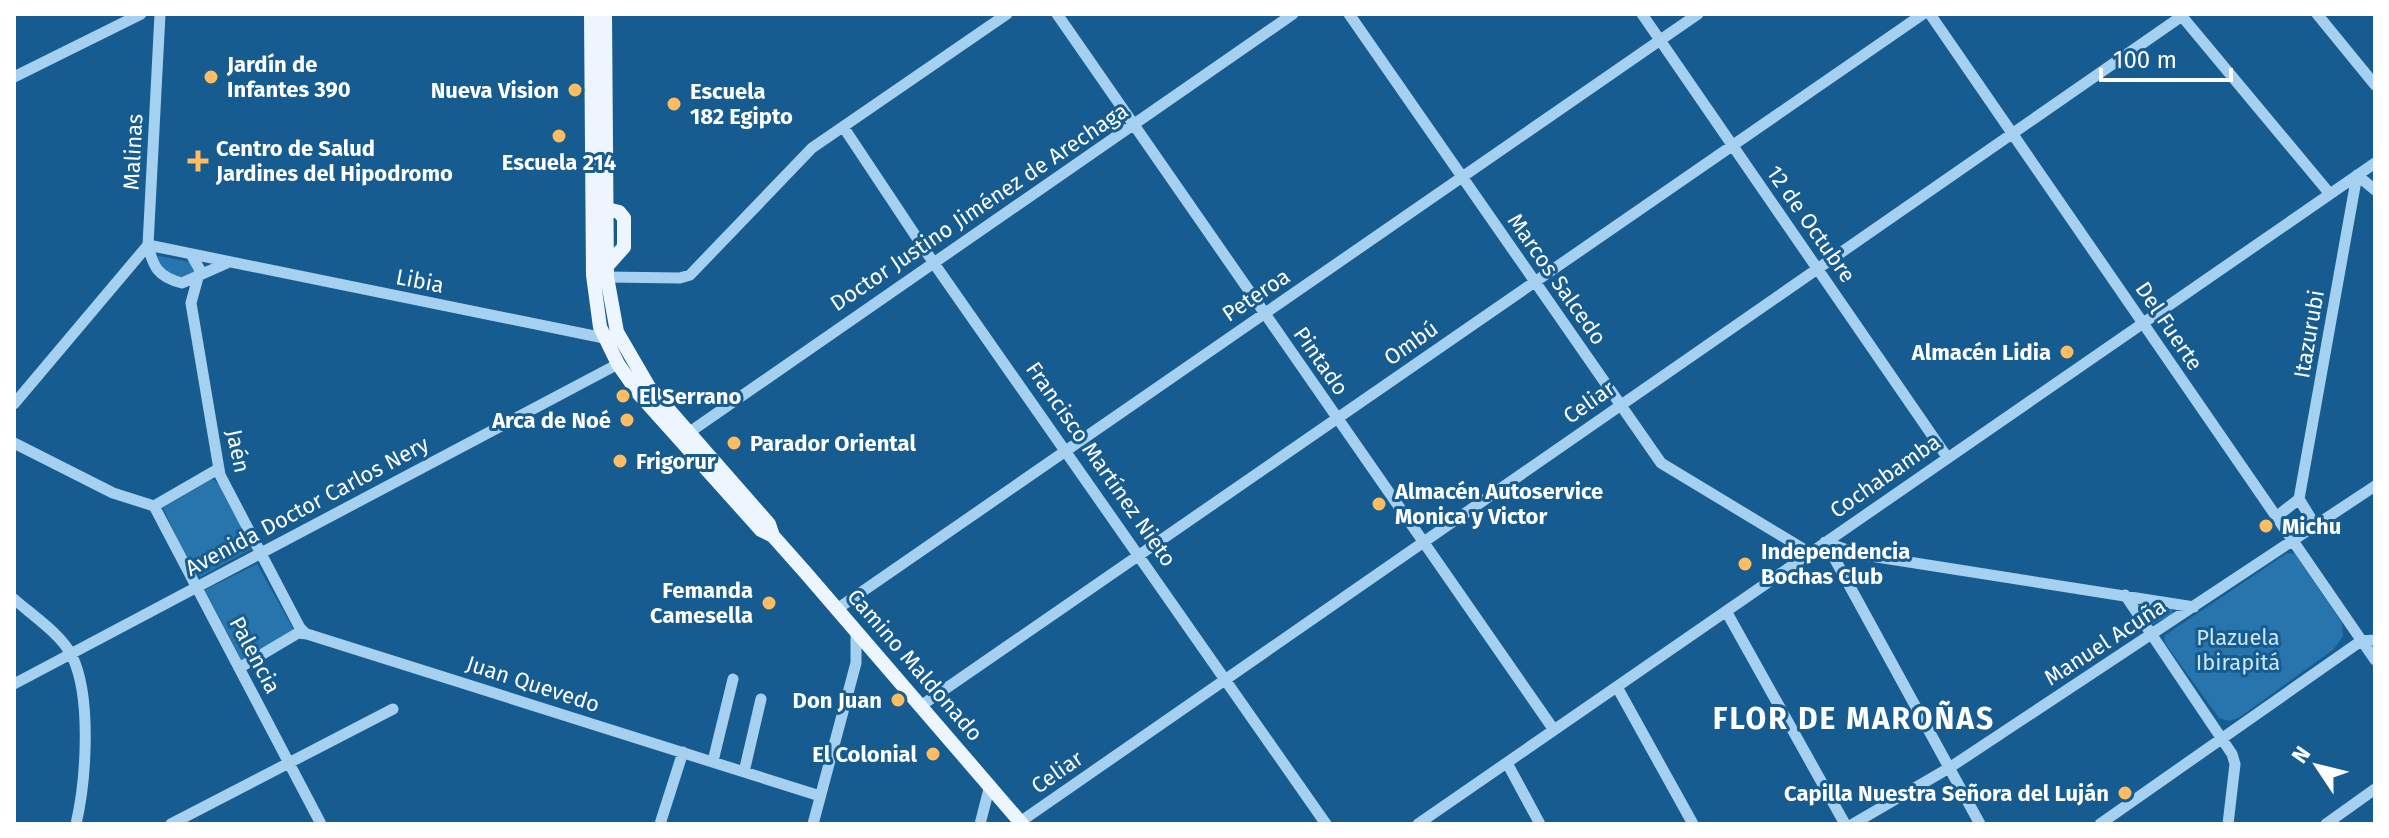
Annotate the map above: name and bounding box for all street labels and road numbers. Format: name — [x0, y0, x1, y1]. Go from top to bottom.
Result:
street label: Doctor Justino Jiménez de Arechaga — [825, 97, 1133, 317]
street label: Malinas — [118, 113, 148, 191]
street label: 12 de Octubre — [1761, 160, 1861, 288]
street label: Marcos Salcedo — [1502, 208, 1612, 350]
street label: Libia — [394, 263, 446, 299]
street label: Peteroa — [1217, 263, 1295, 327]
street label: Del Fuerte — [2129, 276, 2209, 376]
street label: Itazurubi — [2288, 288, 2330, 380]
street label: Ombú — [1379, 315, 1443, 371]
street label: Pintado — [1288, 321, 1354, 401]
street label: Francisco Martínez Nieto — [1020, 356, 1182, 572]
street label: Celiar — [1558, 374, 1620, 429]
street label: Jaén — [220, 427, 256, 475]
street label: Cochabamba — [1825, 428, 1945, 524]
street label: Avenida Doctor Carlos Nery — [181, 430, 434, 582]
street label: Camino Maldonado — [842, 583, 988, 747]
street label: Manuel Acuña — [2039, 593, 2171, 691]
street label: Palencia — [224, 612, 286, 698]
street label: Juan Quevedo — [463, 650, 603, 718]
street label: Celiar — [1026, 744, 1088, 799]

